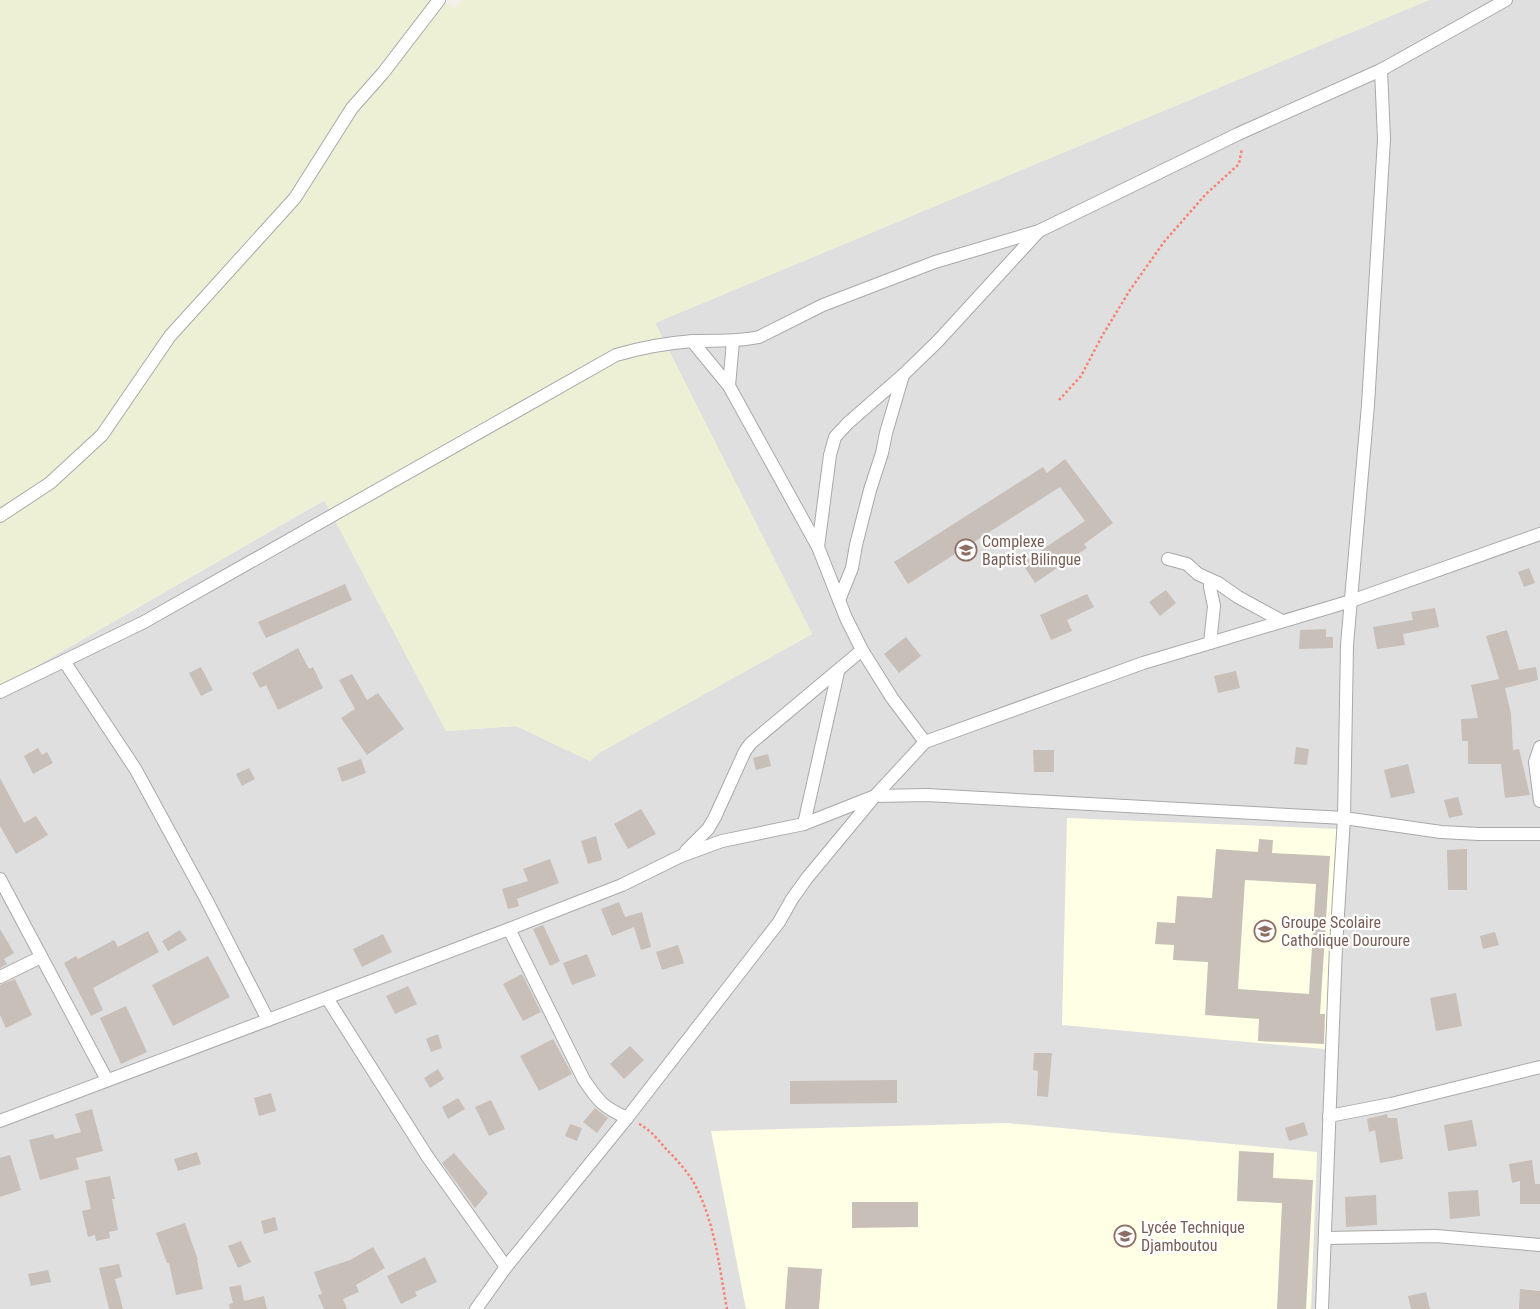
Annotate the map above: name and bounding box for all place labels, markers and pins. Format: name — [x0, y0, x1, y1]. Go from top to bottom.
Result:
place label: Complexe Baptist Bilingue — [982, 532, 1081, 569]
school or university icon: Complexe Baptist Bilingue — [954, 538, 978, 562]
place label: Groupe Scolaire Catholique Douroure — [1281, 913, 1410, 950]
school or university icon: Groupe Scolaire Catholique Douroure — [1253, 919, 1277, 943]
place label: Lycée Technique Djamboutou — [1141, 1218, 1245, 1255]
school or university icon: Lycée Technique Djamboutou — [1113, 1224, 1137, 1248]

